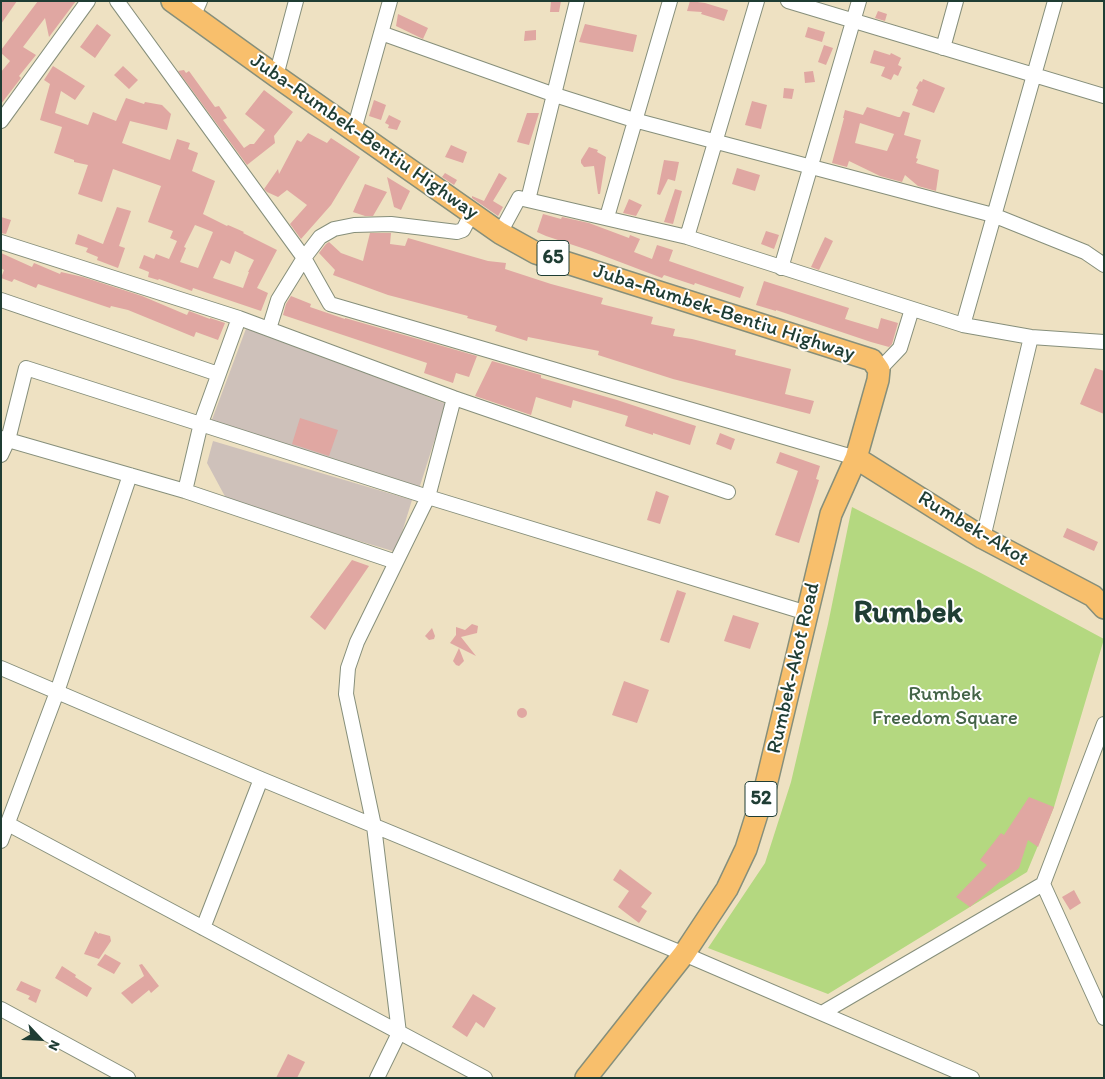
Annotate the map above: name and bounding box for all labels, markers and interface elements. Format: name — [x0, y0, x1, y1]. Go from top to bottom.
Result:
street label: Juba-Rumbek-Bentiu Highway — [245, 48, 483, 226]
road number: 65 — [537, 240, 569, 276]
street label: Juba-Rumbek-Bentiu Highway — [590, 259, 858, 367]
street label: Rumbek-Akot — [913, 486, 1033, 572]
street label: Rumbek-Akot Road — [762, 580, 826, 756]
district label: Rumbek — [854, 595, 962, 633]
park label: Rumbek Freedom Square — [872, 682, 1018, 732]
road number: 52 — [745, 782, 777, 816]
north arrow — [15, 1014, 65, 1064]
text: N — [44, 1038, 64, 1053]

